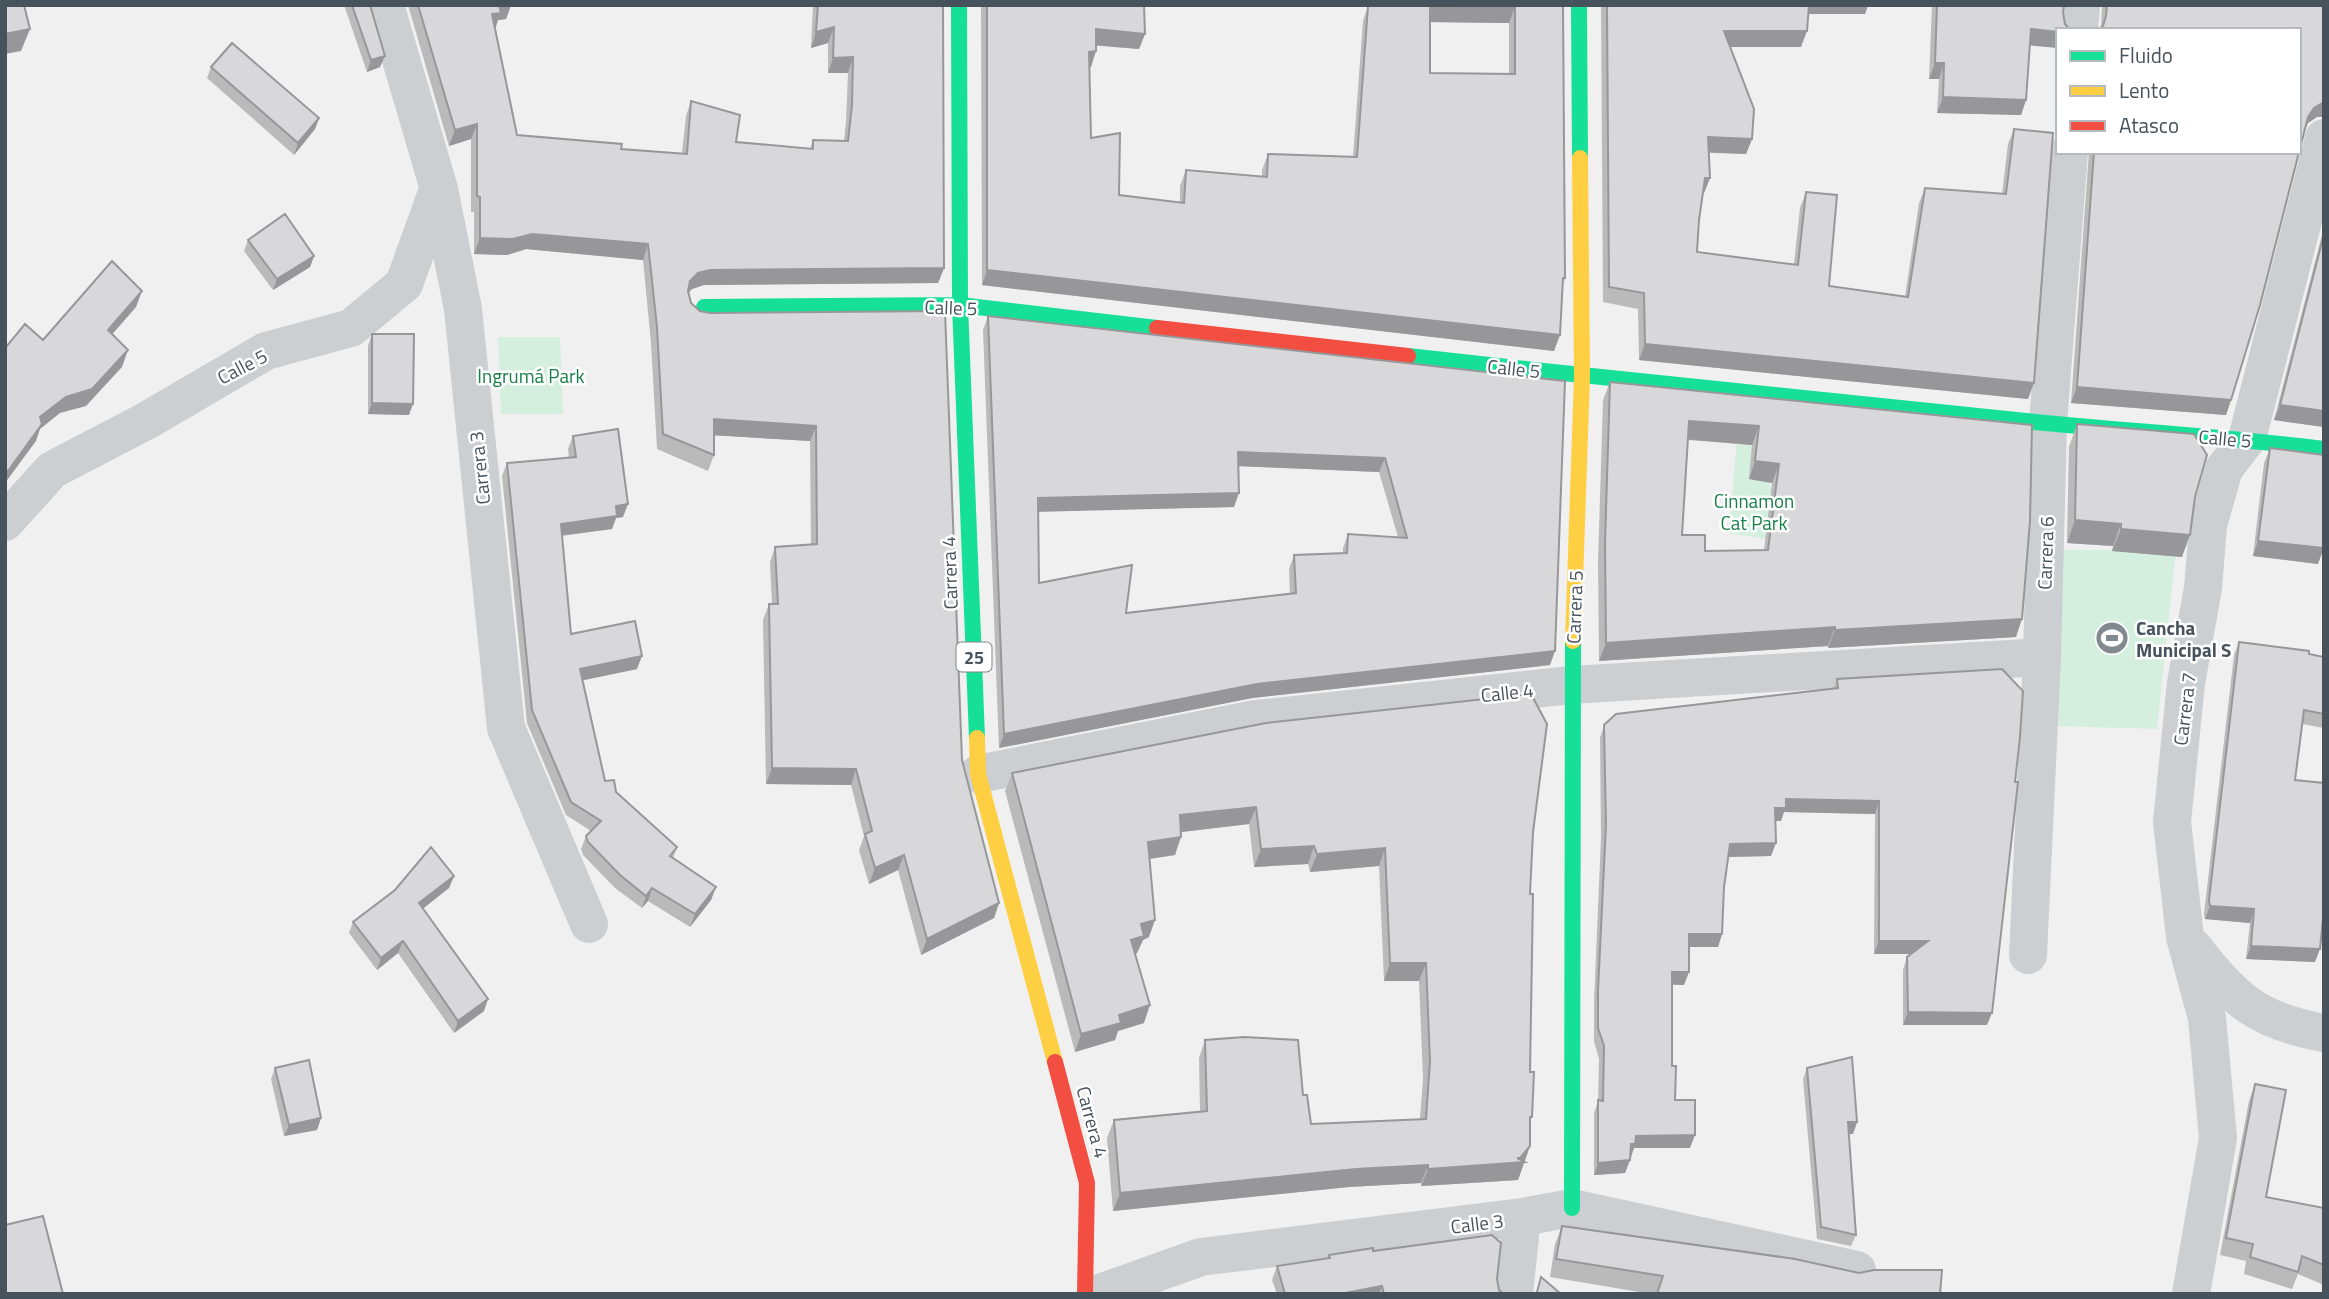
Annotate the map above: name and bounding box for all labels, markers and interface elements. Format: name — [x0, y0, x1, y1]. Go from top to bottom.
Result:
legend — [2056, 28, 2301, 154]
text: Fluido — [2119, 39, 2173, 71]
text: Lento — [2119, 74, 2169, 106]
text: Atasco — [2119, 109, 2179, 141]
street label: Calle 5 — [924, 292, 978, 322]
street label: Calle 5 — [212, 341, 272, 391]
street label: Calle 5 — [1486, 351, 1542, 385]
park label: Ingrumá Park — [477, 361, 585, 390]
street label: Calle 5 — [2197, 421, 2253, 455]
street label: Carrera 3 — [461, 430, 497, 506]
park label: Cinnamon Cat Park — [1714, 486, 1794, 537]
street label: Carrera 6 — [2029, 516, 2061, 590]
street label: Carrera 4 — [933, 536, 965, 610]
street label: Carrera 5 — [1558, 570, 1590, 644]
place label: Cancha Municipal S — [2136, 613, 2231, 664]
sports icon: Cancha Municipal S — [2093, 619, 2131, 657]
road number: 25 — [956, 642, 992, 672]
street label: Carrera 7 — [2165, 671, 2203, 747]
street label: Calle 4 — [1479, 675, 1535, 709]
street label: Carrera 4 — [1070, 1083, 1116, 1161]
street label: Calle 3 — [1449, 1205, 1505, 1241]

